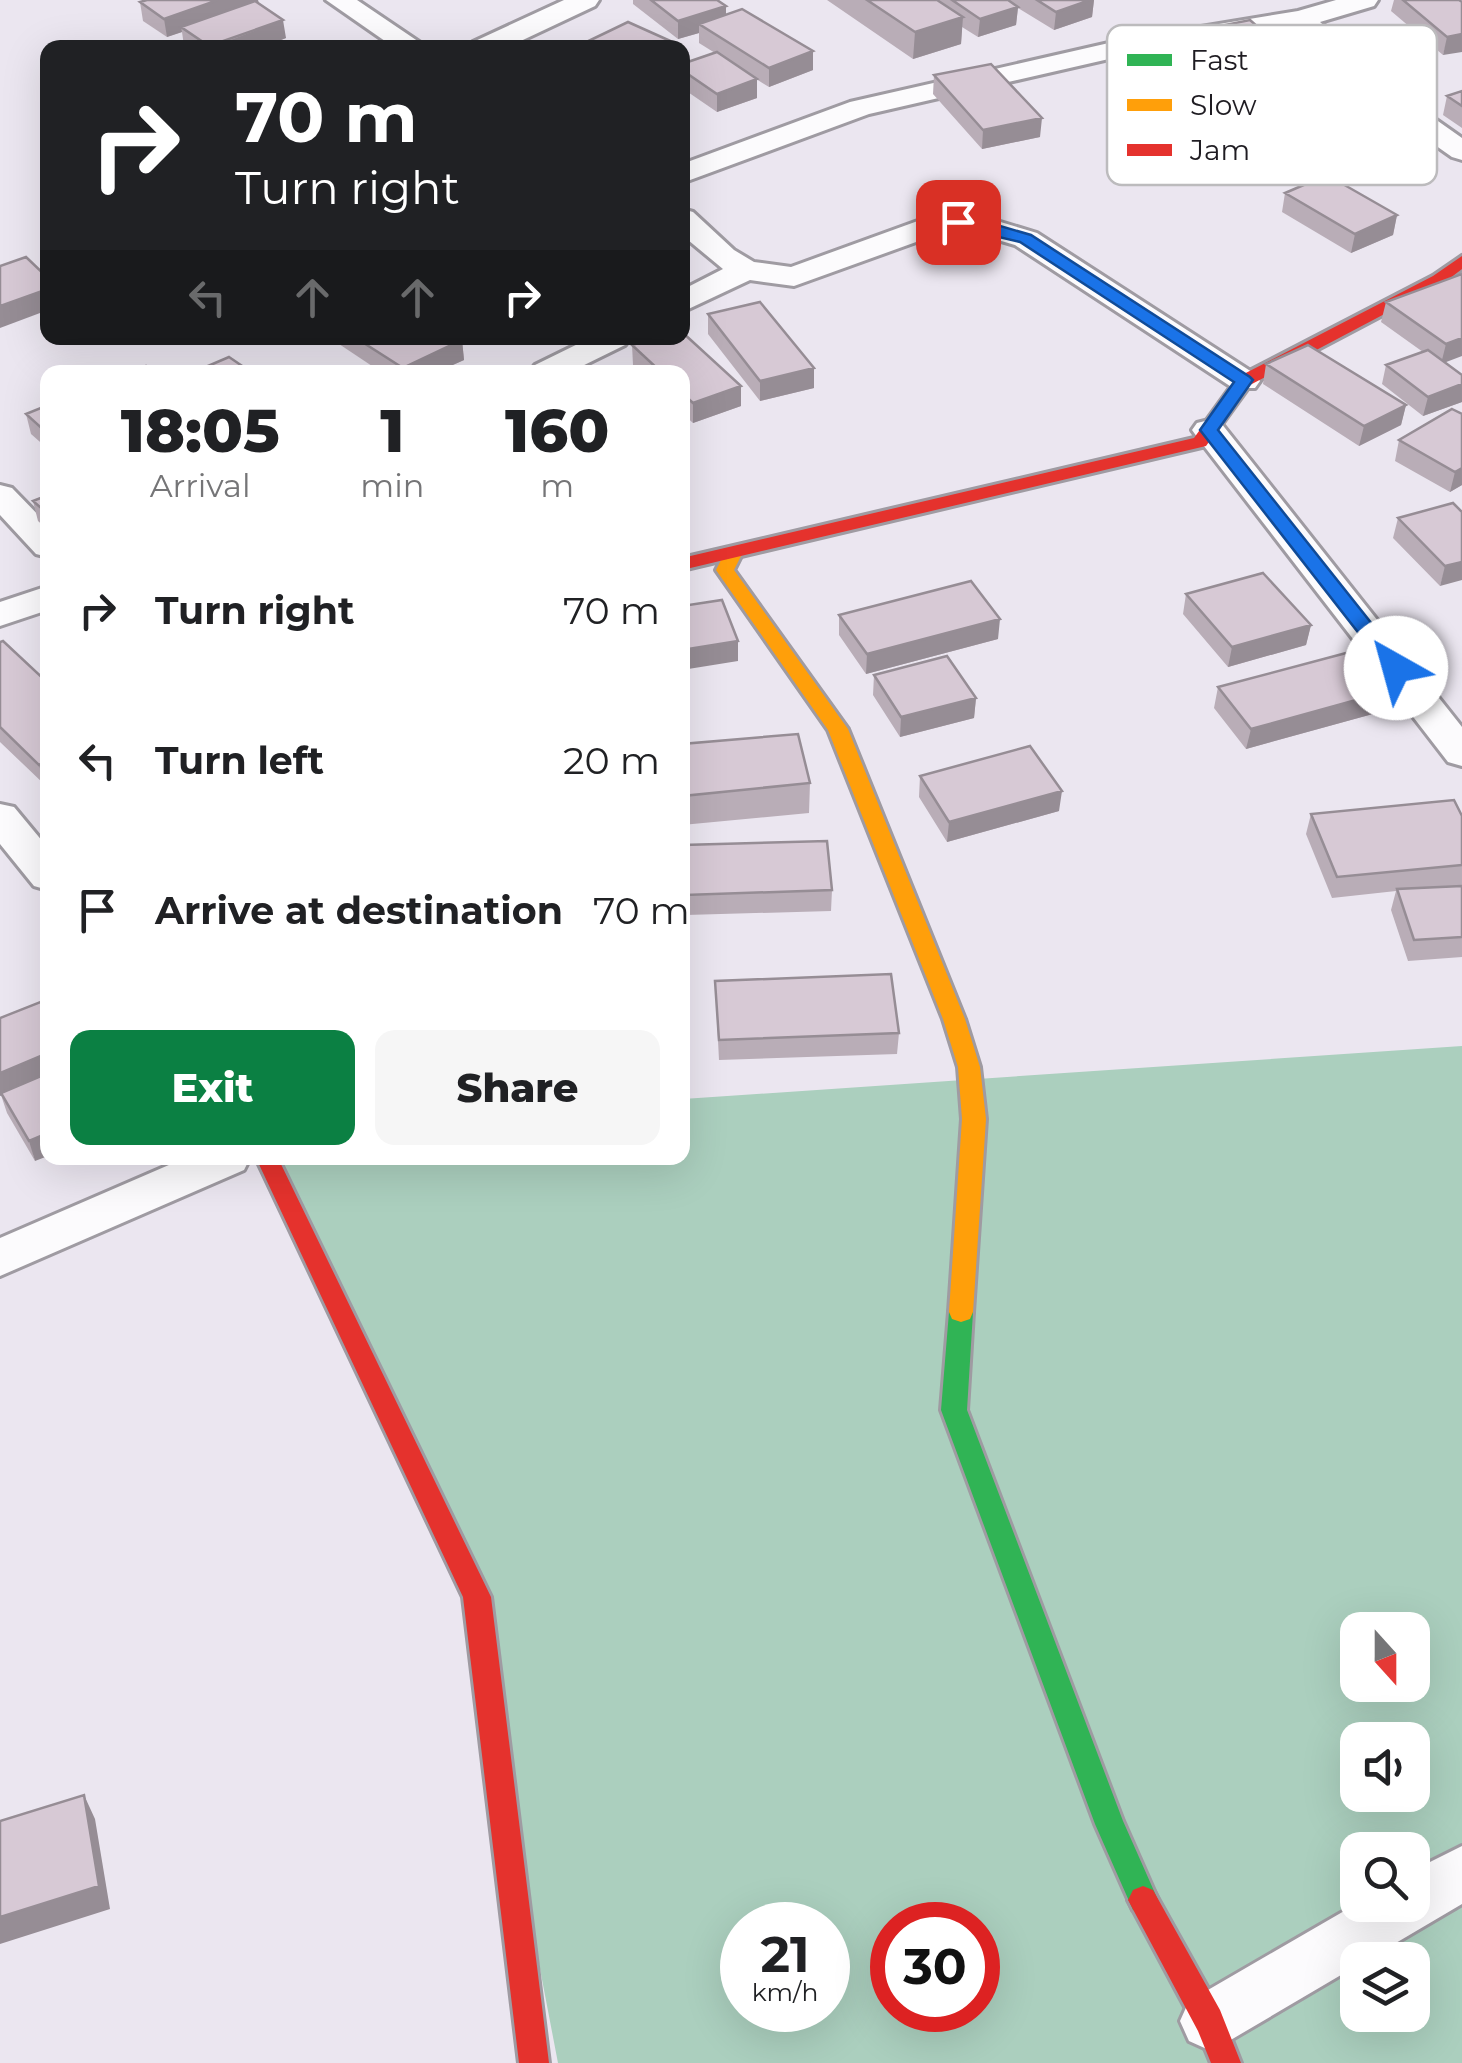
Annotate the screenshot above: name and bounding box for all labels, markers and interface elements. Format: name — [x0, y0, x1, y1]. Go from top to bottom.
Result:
legend — [1107, 25, 1437, 185]
text: Fast — [1190, 43, 1249, 77]
text: 70 m — [235, 74, 418, 160]
icon: right — [70, 80, 200, 210]
text: Slow — [1190, 88, 1257, 122]
text: Jam — [1189, 133, 1250, 167]
text: Turn right — [235, 160, 460, 215]
pin — [916, 180, 1001, 265]
icon: arrive — [931, 195, 986, 250]
icon: left — [180, 270, 235, 325]
icon: ahead — [285, 270, 340, 325]
icon: ahead — [390, 270, 445, 325]
icon: right — [495, 270, 550, 325]
text: 18:05 — [121, 394, 280, 467]
text: 1 — [380, 394, 404, 467]
text: 160 — [505, 394, 609, 467]
text: Arrival — [150, 466, 251, 505]
text: min — [360, 466, 424, 505]
text: m — [540, 466, 574, 505]
icon: right — [70, 583, 125, 638]
text: Turn right — [155, 587, 354, 634]
text: 70 m — [563, 587, 660, 634]
position arrow — [1344, 616, 1448, 720]
icon: left — [70, 733, 125, 788]
text: Turn left — [155, 737, 324, 784]
text: 20 m — [563, 737, 660, 784]
icon: arrive — [70, 883, 125, 938]
text: Arrive at destination — [155, 887, 563, 934]
text: 70 m — [593, 887, 690, 934]
button: Exit — [70, 1030, 355, 1145]
button: Share — [375, 1030, 660, 1145]
north arrow — [1340, 1612, 1430, 1702]
map controls — [1340, 1612, 1430, 2032]
button: sound — [1340, 1722, 1430, 1812]
button: search — [1340, 1832, 1430, 1922]
speed limit sign: 30 — [870, 1902, 1000, 2032]
text: 21 — [760, 1924, 810, 1985]
button: layers — [1340, 1942, 1430, 2032]
text: km/h — [752, 1977, 818, 2007]

